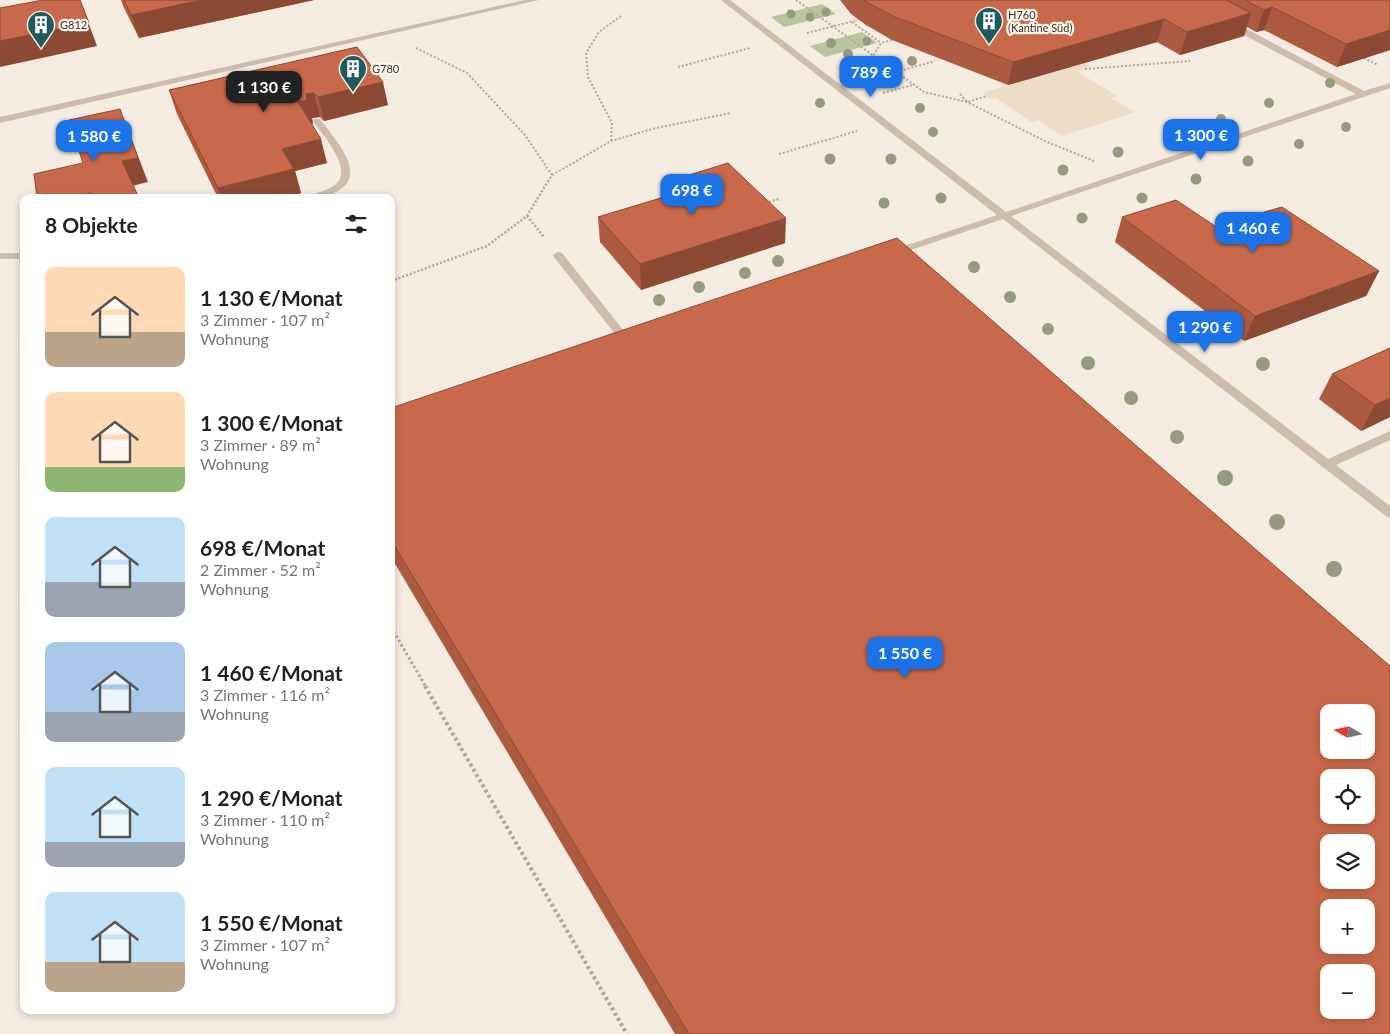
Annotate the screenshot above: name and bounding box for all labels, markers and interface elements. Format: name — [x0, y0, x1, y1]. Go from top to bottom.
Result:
building icon: H760 (Kantine Süd) — [974, 6, 1004, 45]
place label: H760 (Kantine Süd) — [1008, 8, 1072, 34]
building icon: G812 — [26, 10, 56, 49]
place label: G812 — [60, 18, 87, 31]
building icon: G780 — [338, 54, 368, 93]
pin: 789 € — [836, 56, 906, 98]
place label: G780 — [372, 62, 400, 75]
text: 789 € — [850, 62, 892, 81]
pin: 1 130 € — [218, 70, 310, 113]
text: 1 130 € — [237, 77, 291, 96]
pin: 1 300 € — [1155, 119, 1247, 161]
pin: 1 580 € — [48, 120, 140, 162]
text: 1 300 € — [1174, 125, 1228, 144]
text: 1 580 € — [67, 126, 121, 145]
pin: 698 € — [657, 174, 727, 216]
text: 698 € — [671, 180, 713, 199]
icon: filters — [342, 210, 370, 238]
text: 8 Objekte — [45, 212, 138, 237]
pin: 1 460 € — [1207, 212, 1299, 254]
text: 1 460 € — [1226, 218, 1280, 237]
text: 1 130 €/Monat — [200, 285, 343, 310]
icon: home — [85, 287, 145, 347]
text: 3 Zimmer · 107 m² — [200, 310, 330, 329]
pin: 1 290 € — [1159, 310, 1251, 353]
text: 1 290 € — [1178, 317, 1232, 336]
text: Wohnung — [200, 329, 269, 348]
text: 1 300 €/Monat — [200, 410, 343, 435]
icon: home — [85, 412, 145, 472]
text: 3 Zimmer · 89 m² — [200, 435, 321, 454]
text: Wohnung — [200, 454, 269, 473]
text: 698 €/Monat — [200, 535, 325, 560]
icon: home — [85, 537, 145, 597]
text: 2 Zimmer · 52 m² — [200, 560, 321, 579]
text: Wohnung — [200, 579, 269, 598]
pin: 1 550 € — [859, 636, 951, 679]
text: 1 550 € — [878, 643, 932, 662]
text: 1 460 €/Monat — [200, 660, 343, 685]
icon: home — [85, 662, 145, 722]
text: 3 Zimmer · 116 m² — [200, 685, 330, 704]
text: Wohnung — [200, 704, 269, 723]
north arrow — [1320, 704, 1375, 759]
map controls — [1320, 704, 1375, 1019]
button: locate — [1320, 769, 1375, 824]
text: 1 290 €/Monat — [200, 785, 343, 810]
icon: home — [85, 787, 145, 847]
text: 3 Zimmer · 110 m² — [200, 810, 330, 829]
text: Wohnung — [200, 829, 269, 848]
button: layers — [1320, 834, 1375, 889]
button: + — [1320, 899, 1375, 954]
text: 1 550 €/Monat — [200, 910, 343, 935]
icon: home — [85, 912, 145, 972]
text: 3 Zimmer · 107 m² — [200, 935, 330, 954]
text: Wohnung — [200, 954, 269, 973]
button: − — [1320, 964, 1375, 1019]

